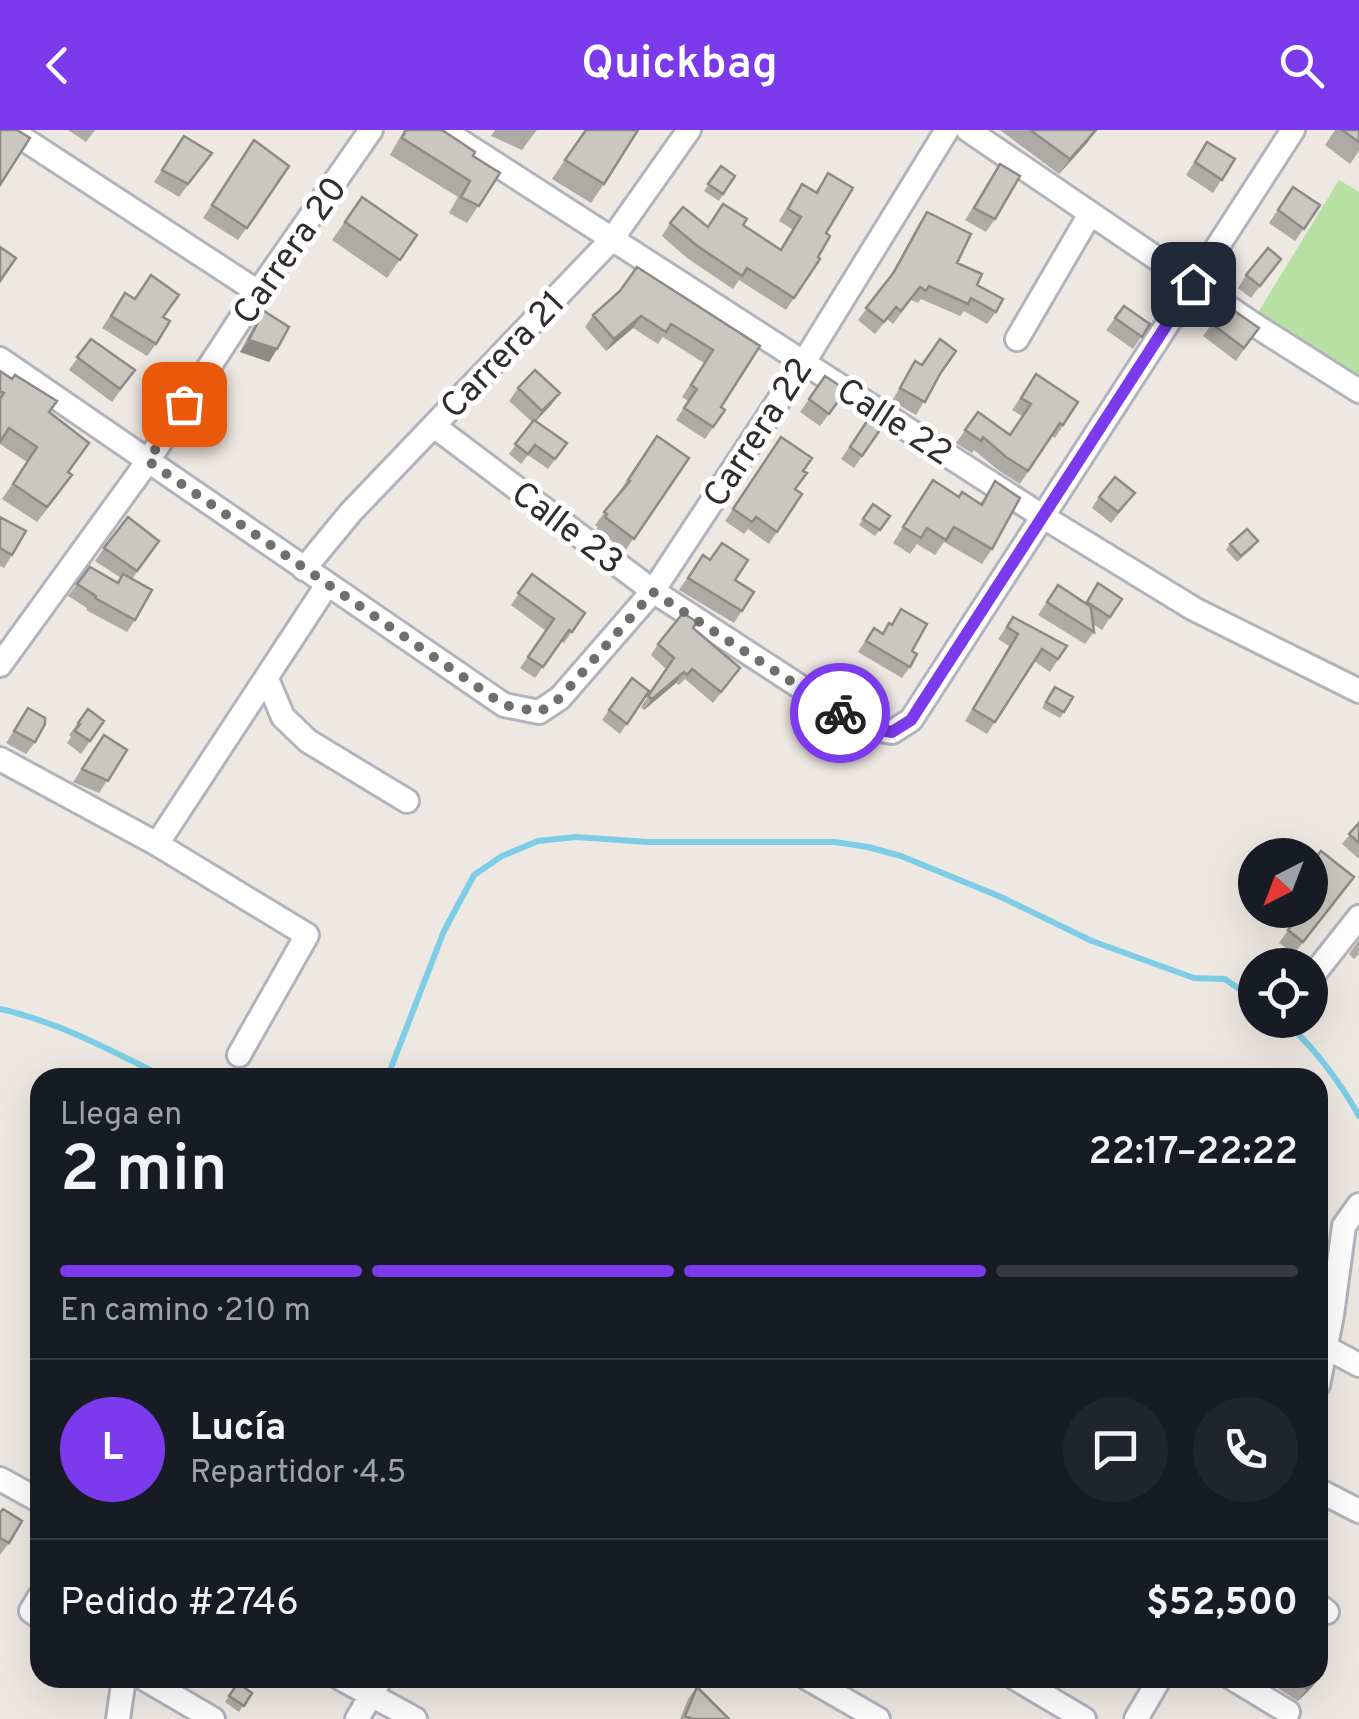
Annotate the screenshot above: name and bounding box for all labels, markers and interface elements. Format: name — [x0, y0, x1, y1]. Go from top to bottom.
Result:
text: Quickbag — [581, 37, 778, 94]
icon: back — [30, 38, 85, 93]
icon: search — [1274, 38, 1329, 93]
street label: Carrera 20 — [225, 169, 358, 334]
pin — [1151, 242, 1236, 327]
icon: home — [1166, 257, 1221, 312]
street label: Carrera 21 — [432, 283, 576, 429]
street label: Carrera 22 — [695, 351, 824, 517]
pin — [142, 362, 227, 447]
street label: Calle 22 — [827, 370, 960, 477]
icon: bag — [157, 377, 212, 432]
street label: Calle 23 — [501, 473, 631, 586]
courier — [790, 663, 890, 763]
icon: bike — [813, 686, 868, 741]
north arrow — [1238, 838, 1328, 928]
map controls — [1238, 838, 1328, 1038]
button: locate — [1238, 948, 1328, 1038]
text: Llega en — [60, 1096, 182, 1136]
text: 22:17–22:22 — [1088, 1129, 1298, 1178]
text: 2 min — [60, 1132, 228, 1214]
text: En camino · 210 m — [60, 1292, 311, 1332]
button: chat — [1063, 1397, 1168, 1502]
button: phone — [1193, 1397, 1298, 1502]
text: Lucía — [190, 1405, 286, 1454]
text: L — [102, 1425, 123, 1474]
text: Repartidor · 4.5 — [190, 1454, 406, 1494]
text: Pedido #2746 — [60, 1580, 299, 1629]
text: $52,500 — [1146, 1580, 1298, 1629]

